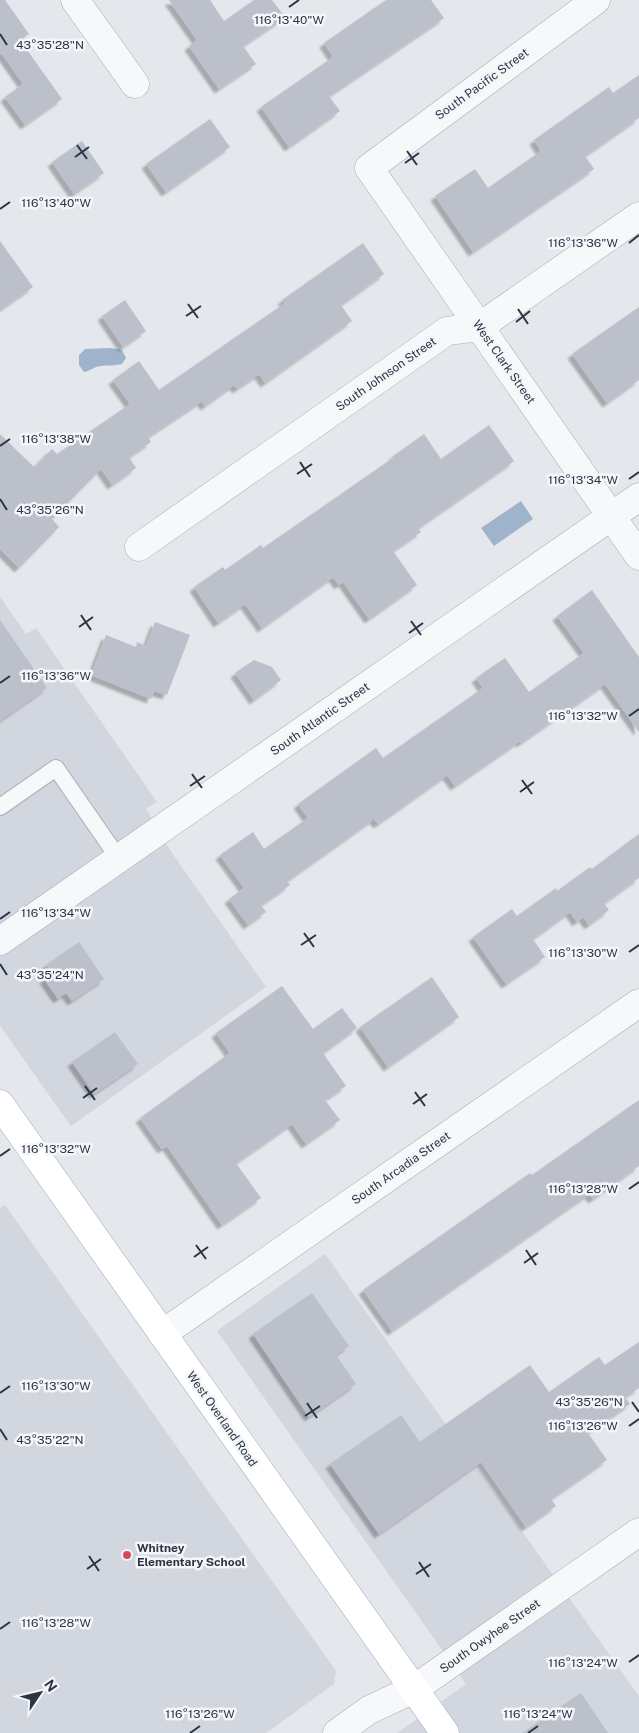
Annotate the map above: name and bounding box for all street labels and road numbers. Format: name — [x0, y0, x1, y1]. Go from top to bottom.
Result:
street label: South Pacific Street — [433, 45, 532, 123]
street label: West Clark Street — [470, 317, 538, 407]
street label: South Johnson Street — [333, 334, 439, 414]
street label: South Atlantic Street — [268, 679, 373, 758]
street label: South Arcadia Street — [349, 1128, 453, 1207]
street label: West Overland Road — [184, 1369, 260, 1469]
street label: South Owyhee Street — [437, 1596, 543, 1676]

